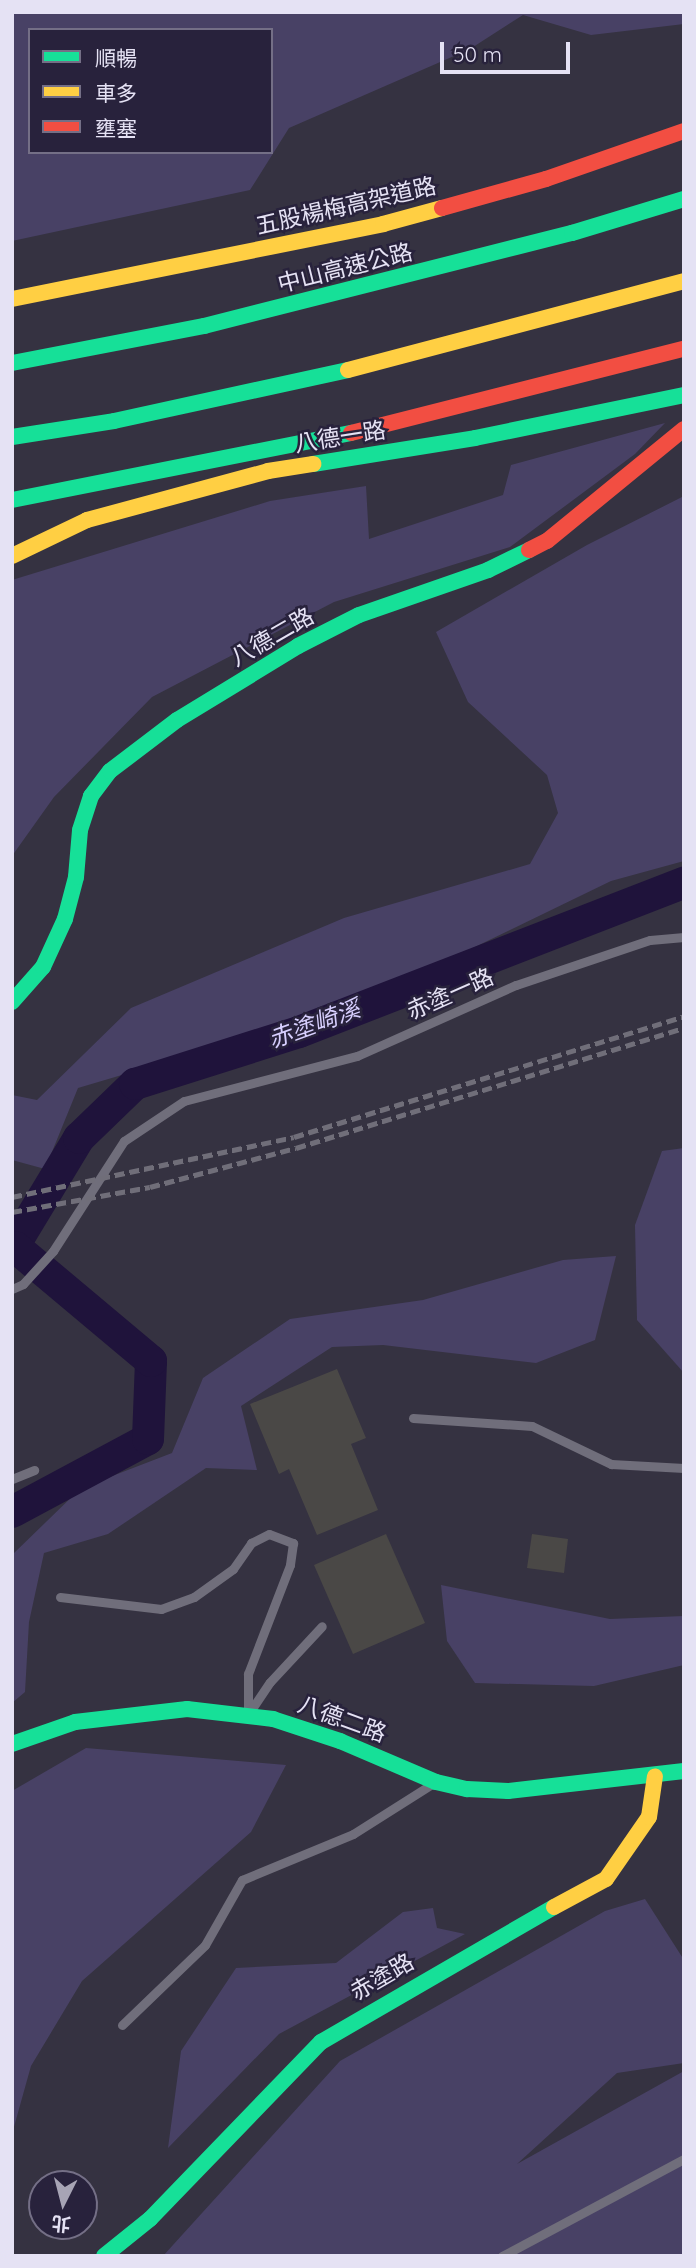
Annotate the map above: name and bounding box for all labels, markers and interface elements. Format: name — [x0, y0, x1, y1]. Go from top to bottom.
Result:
legend — [28, 28, 273, 154]
scale bar — [444, 28, 574, 72]
text: 50 m — [453, 41, 502, 67]
text: 順暢 — [95, 45, 137, 71]
text: 車多 — [95, 80, 137, 106]
text: 壅塞 — [95, 115, 137, 141]
street label: 五股楊梅高架道路 — [253, 172, 439, 240]
street label: 中山高速公路 — [275, 238, 415, 298]
street label: 八德一路 — [292, 416, 388, 458]
street label: 八德二路 — [225, 602, 319, 672]
street label: 赤塗一路 — [402, 963, 498, 1025]
water label: 赤塗崎溪 — [264, 994, 364, 1054]
street label: 八德二路 — [294, 1690, 390, 1748]
street label: 赤塗路 — [345, 1948, 419, 2006]
north arrow — [28, 2170, 98, 2240]
text: 北 — [50, 2211, 72, 2237]

